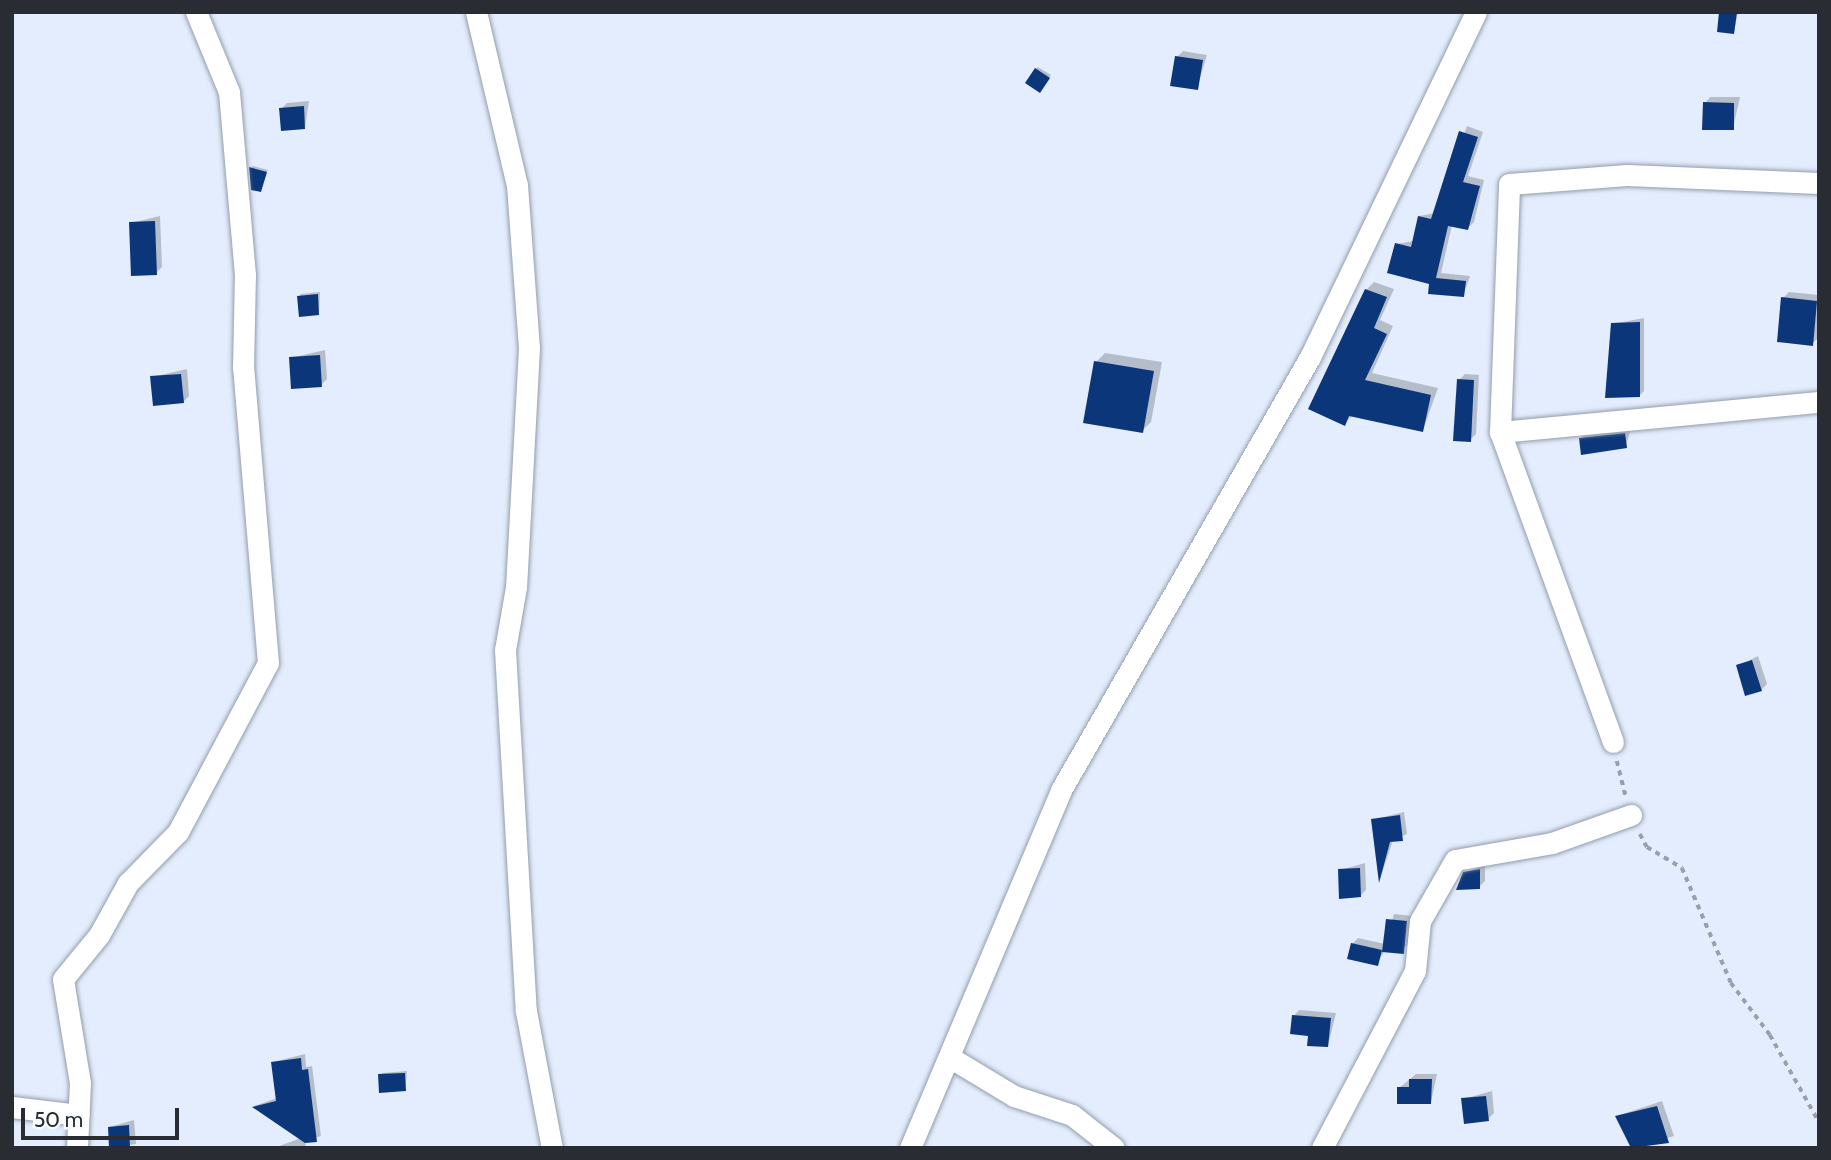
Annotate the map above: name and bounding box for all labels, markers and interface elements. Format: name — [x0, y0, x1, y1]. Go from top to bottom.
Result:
scale bar — [24, 1094, 182, 1138]
text: 50 m — [34, 1107, 83, 1132]

